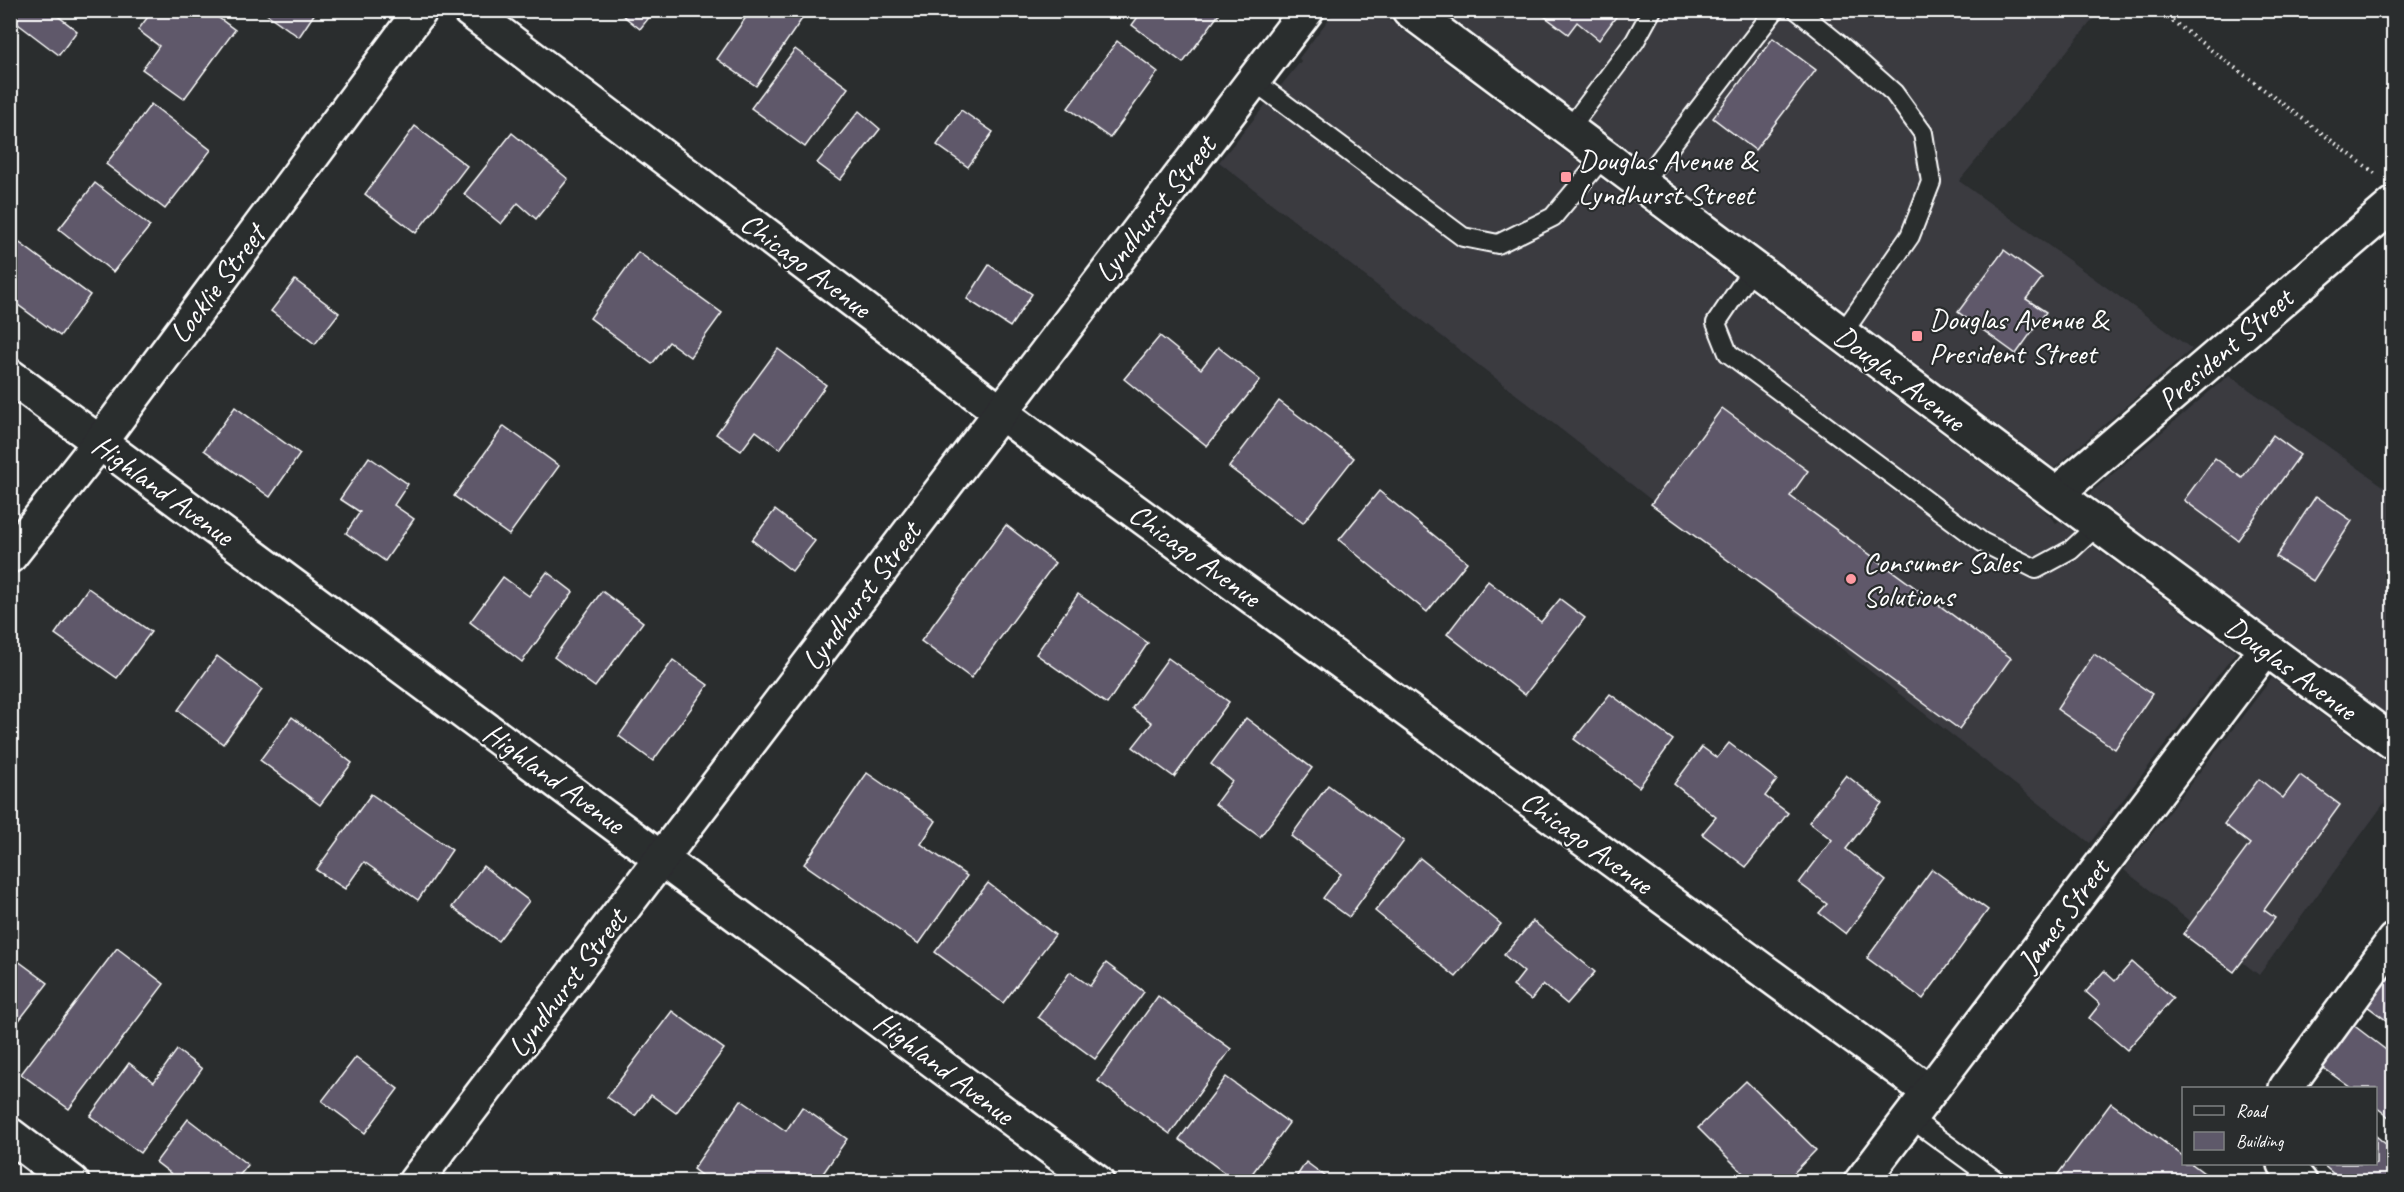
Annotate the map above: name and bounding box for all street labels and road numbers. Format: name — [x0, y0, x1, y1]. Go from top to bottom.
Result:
street label: Lyndhurst Street — [1086, 126, 1226, 290]
street label: Chicago Avenue — [733, 204, 881, 328]
street label: Locklie Street — [160, 214, 276, 351]
street label: President Street — [2149, 278, 2303, 418]
street label: Douglas Avenue — [1827, 317, 1975, 441]
street label: Highland Avenue — [85, 426, 243, 555]
street label: Chicago Avenue — [1122, 494, 1270, 617]
street label: Lyndhurst Street — [793, 512, 931, 678]
street label: Douglas Avenue — [2218, 607, 2366, 730]
street label: Highland Avenue — [476, 714, 634, 843]
street label: Chicago Avenue — [1514, 781, 1662, 904]
street label: James Street — [2007, 849, 2119, 980]
street label: Lyndhurst Street — [499, 899, 637, 1065]
street label: Highland Avenue — [866, 1003, 1023, 1134]

